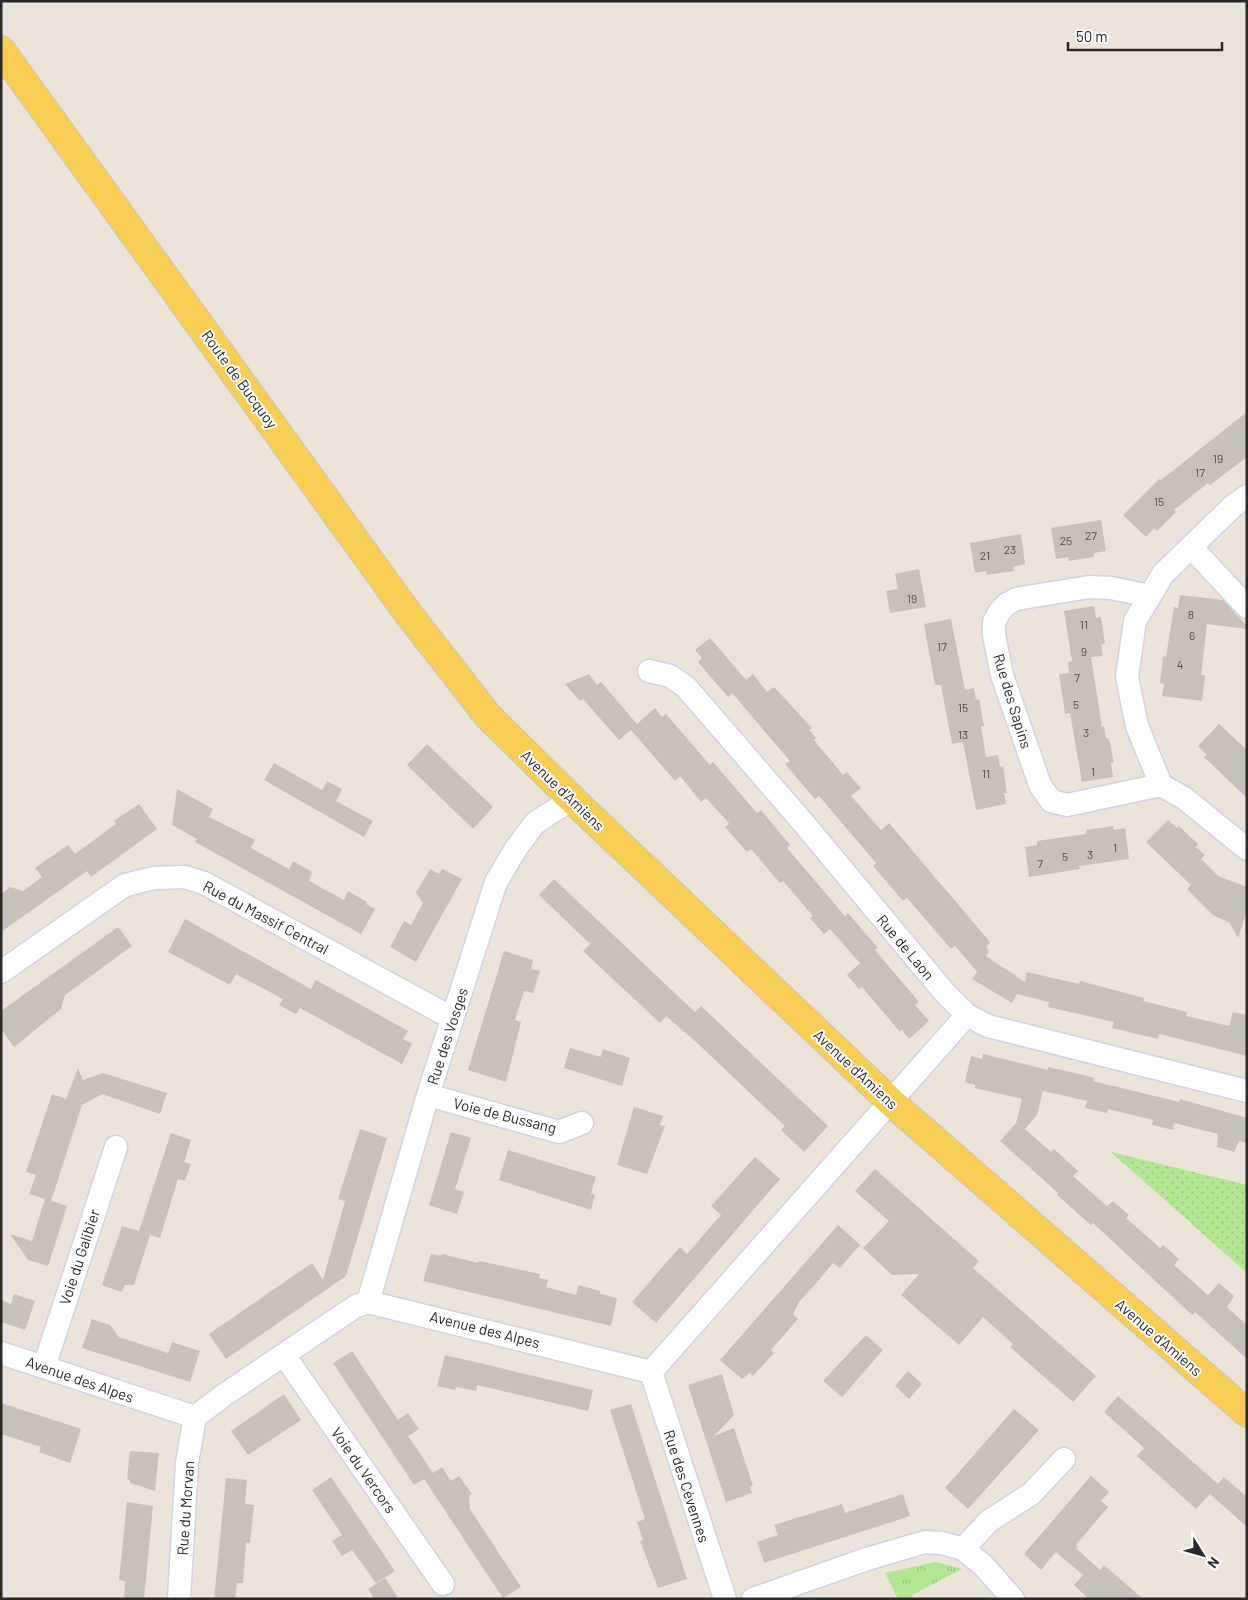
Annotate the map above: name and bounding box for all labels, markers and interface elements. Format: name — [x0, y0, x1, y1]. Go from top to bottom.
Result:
scale bar — [1068, 20, 1222, 52]
text: 50 m — [1076, 27, 1108, 45]
street label: Route de Bucquoy — [198, 326, 282, 432]
house number: 19 — [1213, 451, 1223, 465]
house number: 17 — [1195, 465, 1205, 479]
house number: 15 — [1154, 494, 1164, 508]
house number: 27 — [1085, 528, 1097, 542]
house number: 25 — [1060, 533, 1072, 547]
house number: 23 — [1004, 542, 1016, 556]
house number: 21 — [980, 548, 990, 562]
house number: 19 — [907, 591, 917, 605]
house number: 8 — [1188, 607, 1194, 621]
house number: 11 — [1080, 617, 1088, 631]
house number: 6 — [1189, 628, 1195, 642]
house number: 17 — [937, 639, 947, 653]
house number: 9 — [1081, 644, 1087, 658]
street label: Rue des Sapins — [990, 651, 1036, 751]
house number: 4 — [1177, 657, 1183, 671]
house number: 7 — [1074, 670, 1080, 684]
house number: 5 — [1073, 697, 1079, 711]
house number: 15 — [958, 700, 968, 714]
house number: 3 — [1083, 725, 1089, 739]
house number: 13 — [958, 727, 968, 741]
street label: Avenue d'Amiens — [518, 746, 608, 834]
house number: 1 — [1091, 764, 1095, 778]
house number: 11 — [982, 766, 990, 780]
house number: 1 — [1113, 840, 1117, 854]
house number: 3 — [1087, 847, 1093, 861]
house number: 5 — [1062, 849, 1068, 863]
house number: 7 — [1037, 856, 1043, 870]
street label: Rue du Massif Central — [200, 876, 332, 958]
street label: Rue de Laon — [873, 911, 939, 983]
street label: Rue des Vosges — [423, 985, 471, 1087]
street label: Avenue d'Amiens — [810, 1025, 902, 1113]
street label: Voie de Bussang — [452, 1094, 558, 1136]
street label: Voie du Galibier — [55, 1206, 103, 1307]
street label: Avenue d'Amiens — [1112, 1295, 1206, 1379]
street label: Avenue des Alpes — [428, 1307, 542, 1351]
street label: Avenue des Alpes — [24, 1352, 136, 1406]
street label: Voie du Vercors — [328, 1424, 400, 1516]
street label: Rue des Cévennes — [660, 1427, 714, 1545]
street label: Rue du Morvan — [173, 1460, 197, 1556]
north arrow — [1178, 1530, 1228, 1580]
text: N — [1204, 1554, 1223, 1572]

